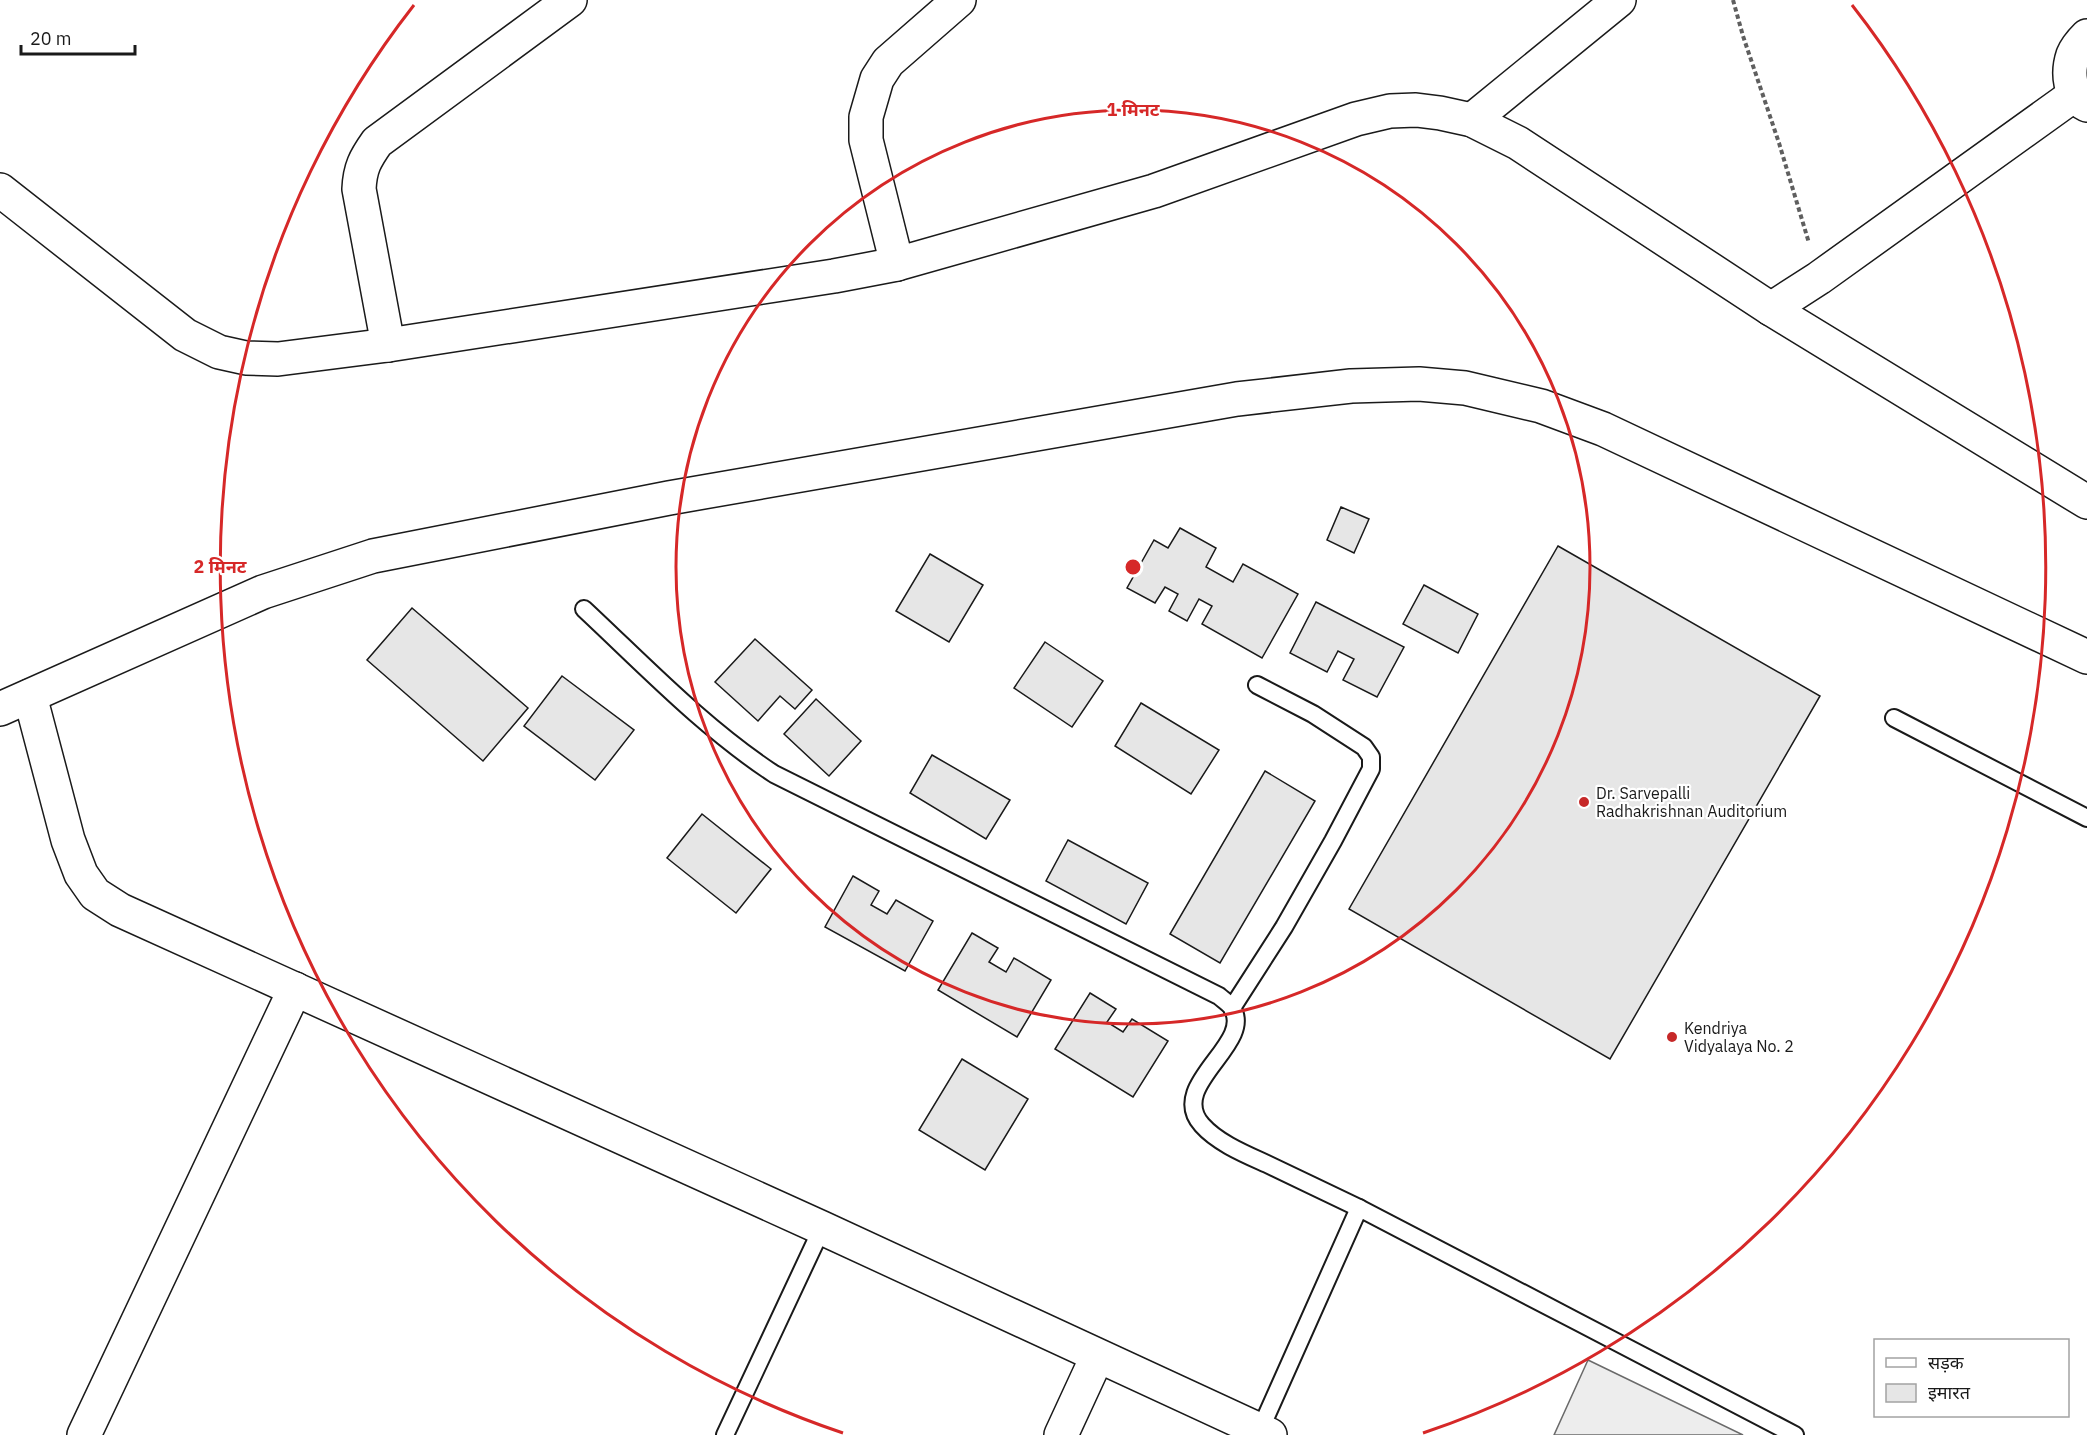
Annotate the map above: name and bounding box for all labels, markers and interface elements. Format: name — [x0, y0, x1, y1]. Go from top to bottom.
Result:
scale bar — [21, 18, 135, 56]
text: 20 m — [30, 27, 72, 50]
text: 1 मिनट — [1107, 98, 1160, 121]
text: 2 मिनट — [194, 555, 247, 578]
centre of rings — [1123, 557, 1143, 577]
place label: Dr. Sarvepalli Radhakrishnan Auditorium — [1596, 783, 1787, 821]
marker: Dr. Sarvepalli Radhakrishnan Auditorium — [1577, 795, 1591, 809]
place label: Kendriya Vidyalaya No. 2 — [1684, 1018, 1794, 1056]
marker: Kendriya Vidyalaya No. 2 — [1665, 1030, 1679, 1044]
legend — [1874, 1339, 2069, 1417]
text: सड़क — [1928, 1351, 1965, 1374]
text: इमारत — [1928, 1381, 1971, 1404]

